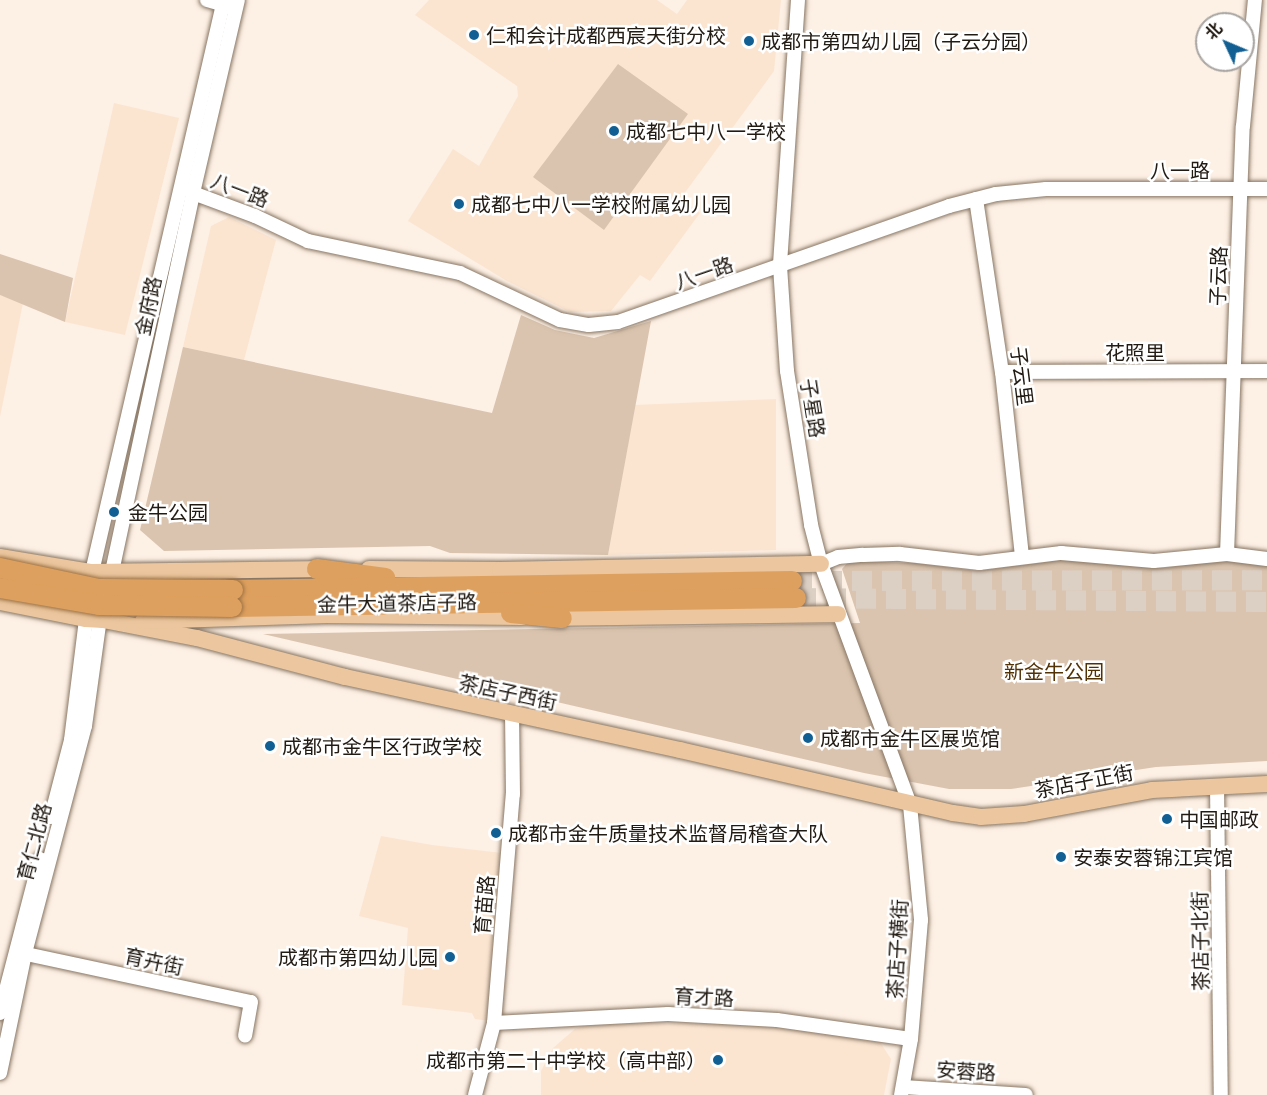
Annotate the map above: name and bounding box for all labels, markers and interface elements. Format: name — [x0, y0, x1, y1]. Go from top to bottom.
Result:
north arrow — [1195, 12, 1255, 72]
text: 北 — [1201, 18, 1226, 44]
place label: 仁和会计成都西宸天街分校 — [486, 23, 726, 47]
marker: 仁和会计成都西宸天街分校 — [467, 28, 481, 42]
place label: 成都市第四幼儿园（子云分园） — [761, 29, 1041, 53]
marker: 成都市第四幼儿园（子云分园） — [742, 34, 756, 48]
place label: 成都七中八一学校 — [626, 119, 786, 143]
marker: 成都七中八一学校 — [607, 124, 621, 138]
street label: 八一路 — [1150, 158, 1210, 182]
street label: 八一路 — [208, 168, 272, 212]
place label: 成都七中八一学校附属幼儿园 — [471, 192, 731, 216]
marker: 成都七中八一学校附属幼儿园 — [452, 197, 466, 211]
street label: 子云路 — [1205, 246, 1231, 306]
street label: 八一路 — [672, 252, 736, 294]
street label: 金府路 — [130, 274, 166, 338]
street label: 花照里 — [1105, 340, 1165, 364]
street label: 子云里 — [1006, 345, 1038, 407]
street label: 子星路 — [796, 376, 830, 440]
place label: 金牛公园 — [128, 500, 208, 524]
marker: 金牛公园 — [105, 503, 123, 521]
street label: 金牛大道茶店子路 — [317, 590, 477, 616]
park label: 新金牛公园 — [1004, 659, 1104, 683]
street label: 茶店子西街 — [457, 670, 559, 714]
place label: 成都市金牛区展览馆 — [820, 726, 1000, 750]
marker: 成都市金牛区展览馆 — [801, 731, 815, 745]
place label: 成都市金牛区行政学校 — [282, 734, 482, 758]
marker: 成都市金牛区行政学校 — [263, 739, 277, 753]
street label: 茶店子正街 — [1033, 760, 1135, 802]
street label: 育仁北路 — [12, 800, 56, 884]
place label: 中国邮政 — [1179, 807, 1259, 831]
marker: 中国邮政 — [1160, 812, 1174, 826]
place label: 成都市金牛质量技术监督局稽查大队 — [508, 821, 828, 845]
marker: 成都市金牛质量技术监督局稽查大队 — [489, 826, 503, 840]
place label: 安泰安蓉锦江宾馆 — [1073, 845, 1233, 869]
marker: 安泰安蓉锦江宾馆 — [1054, 850, 1068, 864]
street label: 育苗路 — [469, 874, 499, 936]
street label: 茶店子北街 — [1187, 891, 1213, 991]
street label: 茶店子横街 — [882, 898, 912, 1000]
street label: 育卉街 — [122, 943, 186, 979]
place label: 成都市第四幼儿园 — [278, 945, 438, 969]
marker: 成都市第四幼儿园 — [443, 950, 457, 964]
street label: 育才路 — [673, 983, 735, 1011]
place label: 成都市第二十中学校（高中部） — [426, 1048, 706, 1072]
marker: 成都市第二十中学校（高中部） — [711, 1053, 725, 1067]
street label: 安蓉路 — [935, 1057, 997, 1085]

